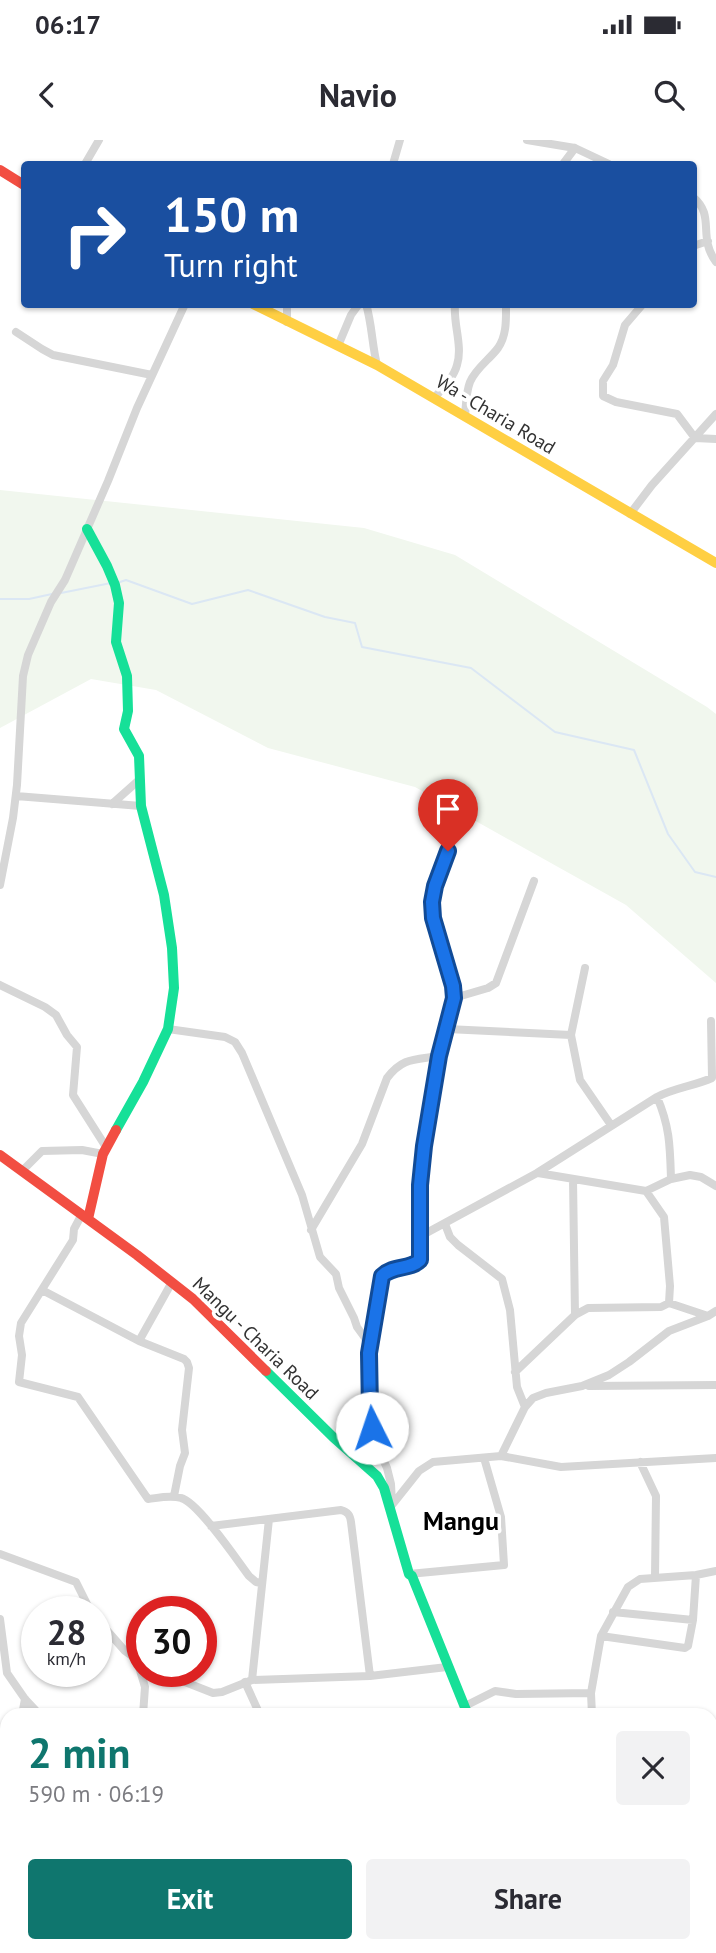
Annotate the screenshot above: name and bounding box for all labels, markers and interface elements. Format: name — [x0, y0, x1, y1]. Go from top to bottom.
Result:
text: 06:17 — [35, 8, 101, 41]
text: Navio — [319, 74, 397, 116]
icon: back — [28, 76, 66, 114]
icon: search — [650, 76, 688, 114]
text: 150 m — [164, 182, 299, 246]
icon: right — [49, 189, 140, 280]
text: Turn right — [164, 244, 298, 286]
street label: Wa - Charia Road — [432, 369, 560, 459]
pin — [418, 779, 478, 851]
icon: arrive — [429, 790, 467, 828]
street label: Mangu - Charia Road — [188, 1272, 324, 1404]
position arrow — [335, 1391, 409, 1465]
district label: Mangu — [423, 1504, 499, 1537]
speed limit sign: 30 — [126, 1596, 217, 1687]
text: 28 — [47, 1609, 86, 1655]
text: km/h — [47, 1647, 86, 1670]
text: 2 min — [28, 1725, 130, 1780]
button: close — [616, 1731, 690, 1805]
text: 590 m · 06:19 — [28, 1779, 164, 1808]
button: Exit — [28, 1859, 352, 1939]
button: Share — [366, 1859, 690, 1939]

